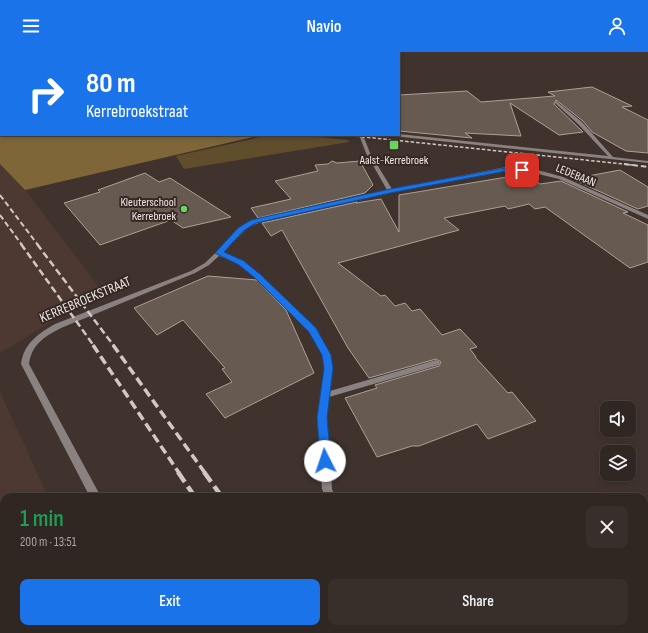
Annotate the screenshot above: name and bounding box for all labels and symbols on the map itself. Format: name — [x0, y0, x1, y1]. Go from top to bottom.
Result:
marker: Aalst-Kerrebroek — [388, 139, 400, 151]
place label: Aalst-Kerrebroek — [359, 153, 429, 168]
pin — [505, 153, 539, 187]
street label: LEDEBAAN — [553, 161, 598, 190]
place label: Kleuterschool Kerrebroek — [120, 195, 176, 224]
marker: Kleuterschool Kerrebroek — [179, 204, 189, 214]
street label: KERREBROEKSTRAAT — [37, 272, 134, 326]
position arrow — [304, 440, 346, 482]

